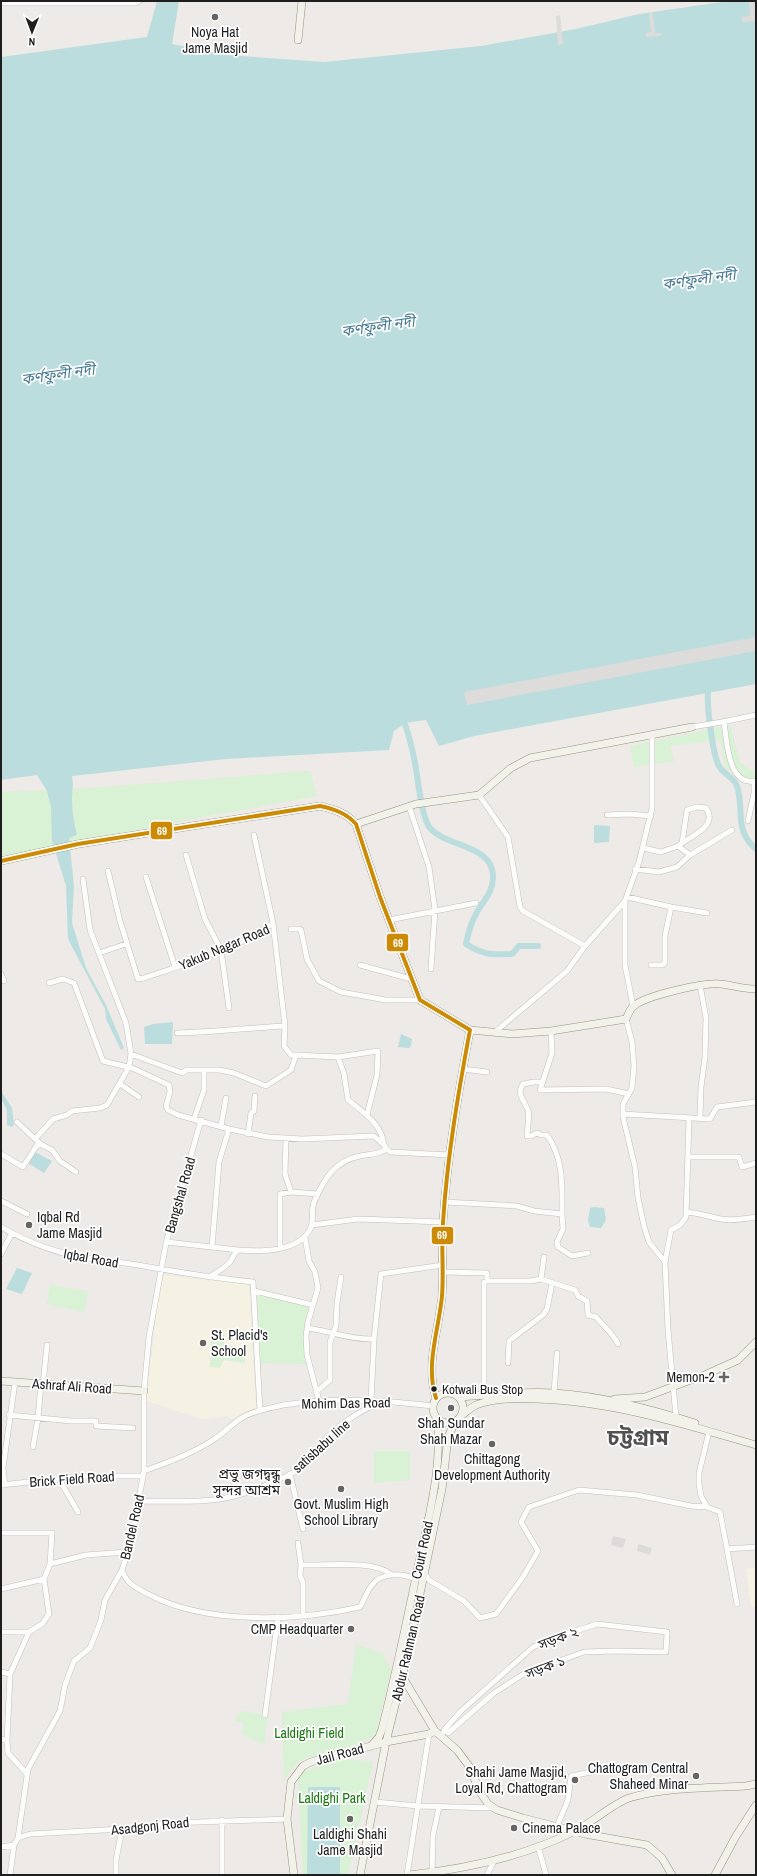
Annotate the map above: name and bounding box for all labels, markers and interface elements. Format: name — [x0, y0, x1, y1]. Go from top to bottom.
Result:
north arrow — [12, 12, 52, 52]
marker: Noya Hat Jame Masjid — [210, 12, 220, 22]
place label: Noya Hat Jame Masjid — [182, 23, 248, 57]
text: N — [28, 35, 35, 49]
water label: কর্ণফুলী নদী — [661, 263, 740, 295]
water label: কর্ণফুলী নদী — [340, 310, 419, 342]
water label: কর্ণফুলী নদী — [20, 358, 99, 390]
line badge: 69 — [150, 821, 173, 840]
text: 69 — [157, 824, 167, 838]
street label: Yakub Nagar Road — [176, 920, 272, 974]
line badge: 69 — [386, 933, 409, 952]
text: 69 — [393, 936, 403, 950]
street label: Bangshal Road — [161, 1155, 199, 1235]
place label: Iqbal Rd Jame Masjid — [37, 1208, 102, 1242]
marker: Iqbal Rd Jame Masjid — [24, 1220, 34, 1230]
line badge: 69 — [431, 1226, 454, 1245]
text: 69 — [437, 1228, 447, 1242]
street label: Iqbal Road — [62, 1244, 120, 1272]
place label: St. Placid's School — [211, 1326, 268, 1360]
marker: St. Placid's School — [198, 1338, 208, 1348]
place label: Memon-2 — [667, 1368, 715, 1386]
marker: Memon-2 — [718, 1371, 730, 1383]
street label: Ashraf Ali Road — [31, 1374, 112, 1398]
place label: Kotwali Bus Stop — [442, 1381, 523, 1398]
marker: Kotwali Bus Stop — [429, 1384, 439, 1394]
street label: Mohim Das Road — [301, 1393, 391, 1413]
marker: Shah Sundar Shah Mazar — [446, 1403, 456, 1413]
place label: Shah Sundar Shah Mazar — [417, 1414, 485, 1448]
street label: satisbabu line — [288, 1415, 354, 1477]
district label: চট্টগ্রাম — [606, 1422, 669, 1452]
marker: Chittagong Development Authority — [487, 1439, 497, 1449]
place label: Chittagong Development Authority — [434, 1450, 550, 1484]
place label: প্রভু জগদ্বন্ধু সুন্দর আশ্রম — [212, 1465, 281, 1499]
street label: Brick Field Road — [29, 1467, 115, 1491]
marker: প্রভু জগদ্বন্ধু সুন্দর আশ্রম — [283, 1477, 293, 1487]
marker: Govt. Muslim High School Library — [336, 1484, 346, 1494]
street label: Bandel Road — [116, 1493, 148, 1561]
place label: Govt. Muslim High School Library — [293, 1495, 389, 1529]
street label: Court Road — [407, 1519, 437, 1581]
street label: Abdur Rahman Road — [387, 1593, 429, 1704]
place label: CMP Headquarter — [251, 1620, 343, 1638]
street label: সড়ক ২ — [534, 1622, 581, 1654]
marker: CMP Headquarter — [346, 1624, 356, 1634]
street label: সড়ক ১ — [521, 1651, 568, 1683]
park label: Laldighi Field — [274, 1724, 344, 1742]
street label: Jail Road — [314, 1739, 366, 1769]
place label: Chattogram Central Shaheed Minar — [588, 1759, 688, 1793]
place label: Shahi Jame Masjid, Loyal Rd, Chattogram — [455, 1763, 567, 1797]
marker: Chattogram Central Shaheed Minar — [691, 1771, 701, 1781]
marker: Shahi Jame Masjid, Loyal Rd, Chattogram — [570, 1775, 580, 1785]
park label: Laldighi Park — [298, 1789, 366, 1807]
street label: Asadgonj Road — [109, 1813, 190, 1839]
marker: Laldighi Shahi Jame Masjid — [345, 1814, 355, 1824]
place label: Cinema Palace — [522, 1819, 600, 1837]
marker: Cinema Palace — [509, 1823, 519, 1833]
place label: Laldighi Shahi Jame Masjid — [313, 1825, 387, 1859]

